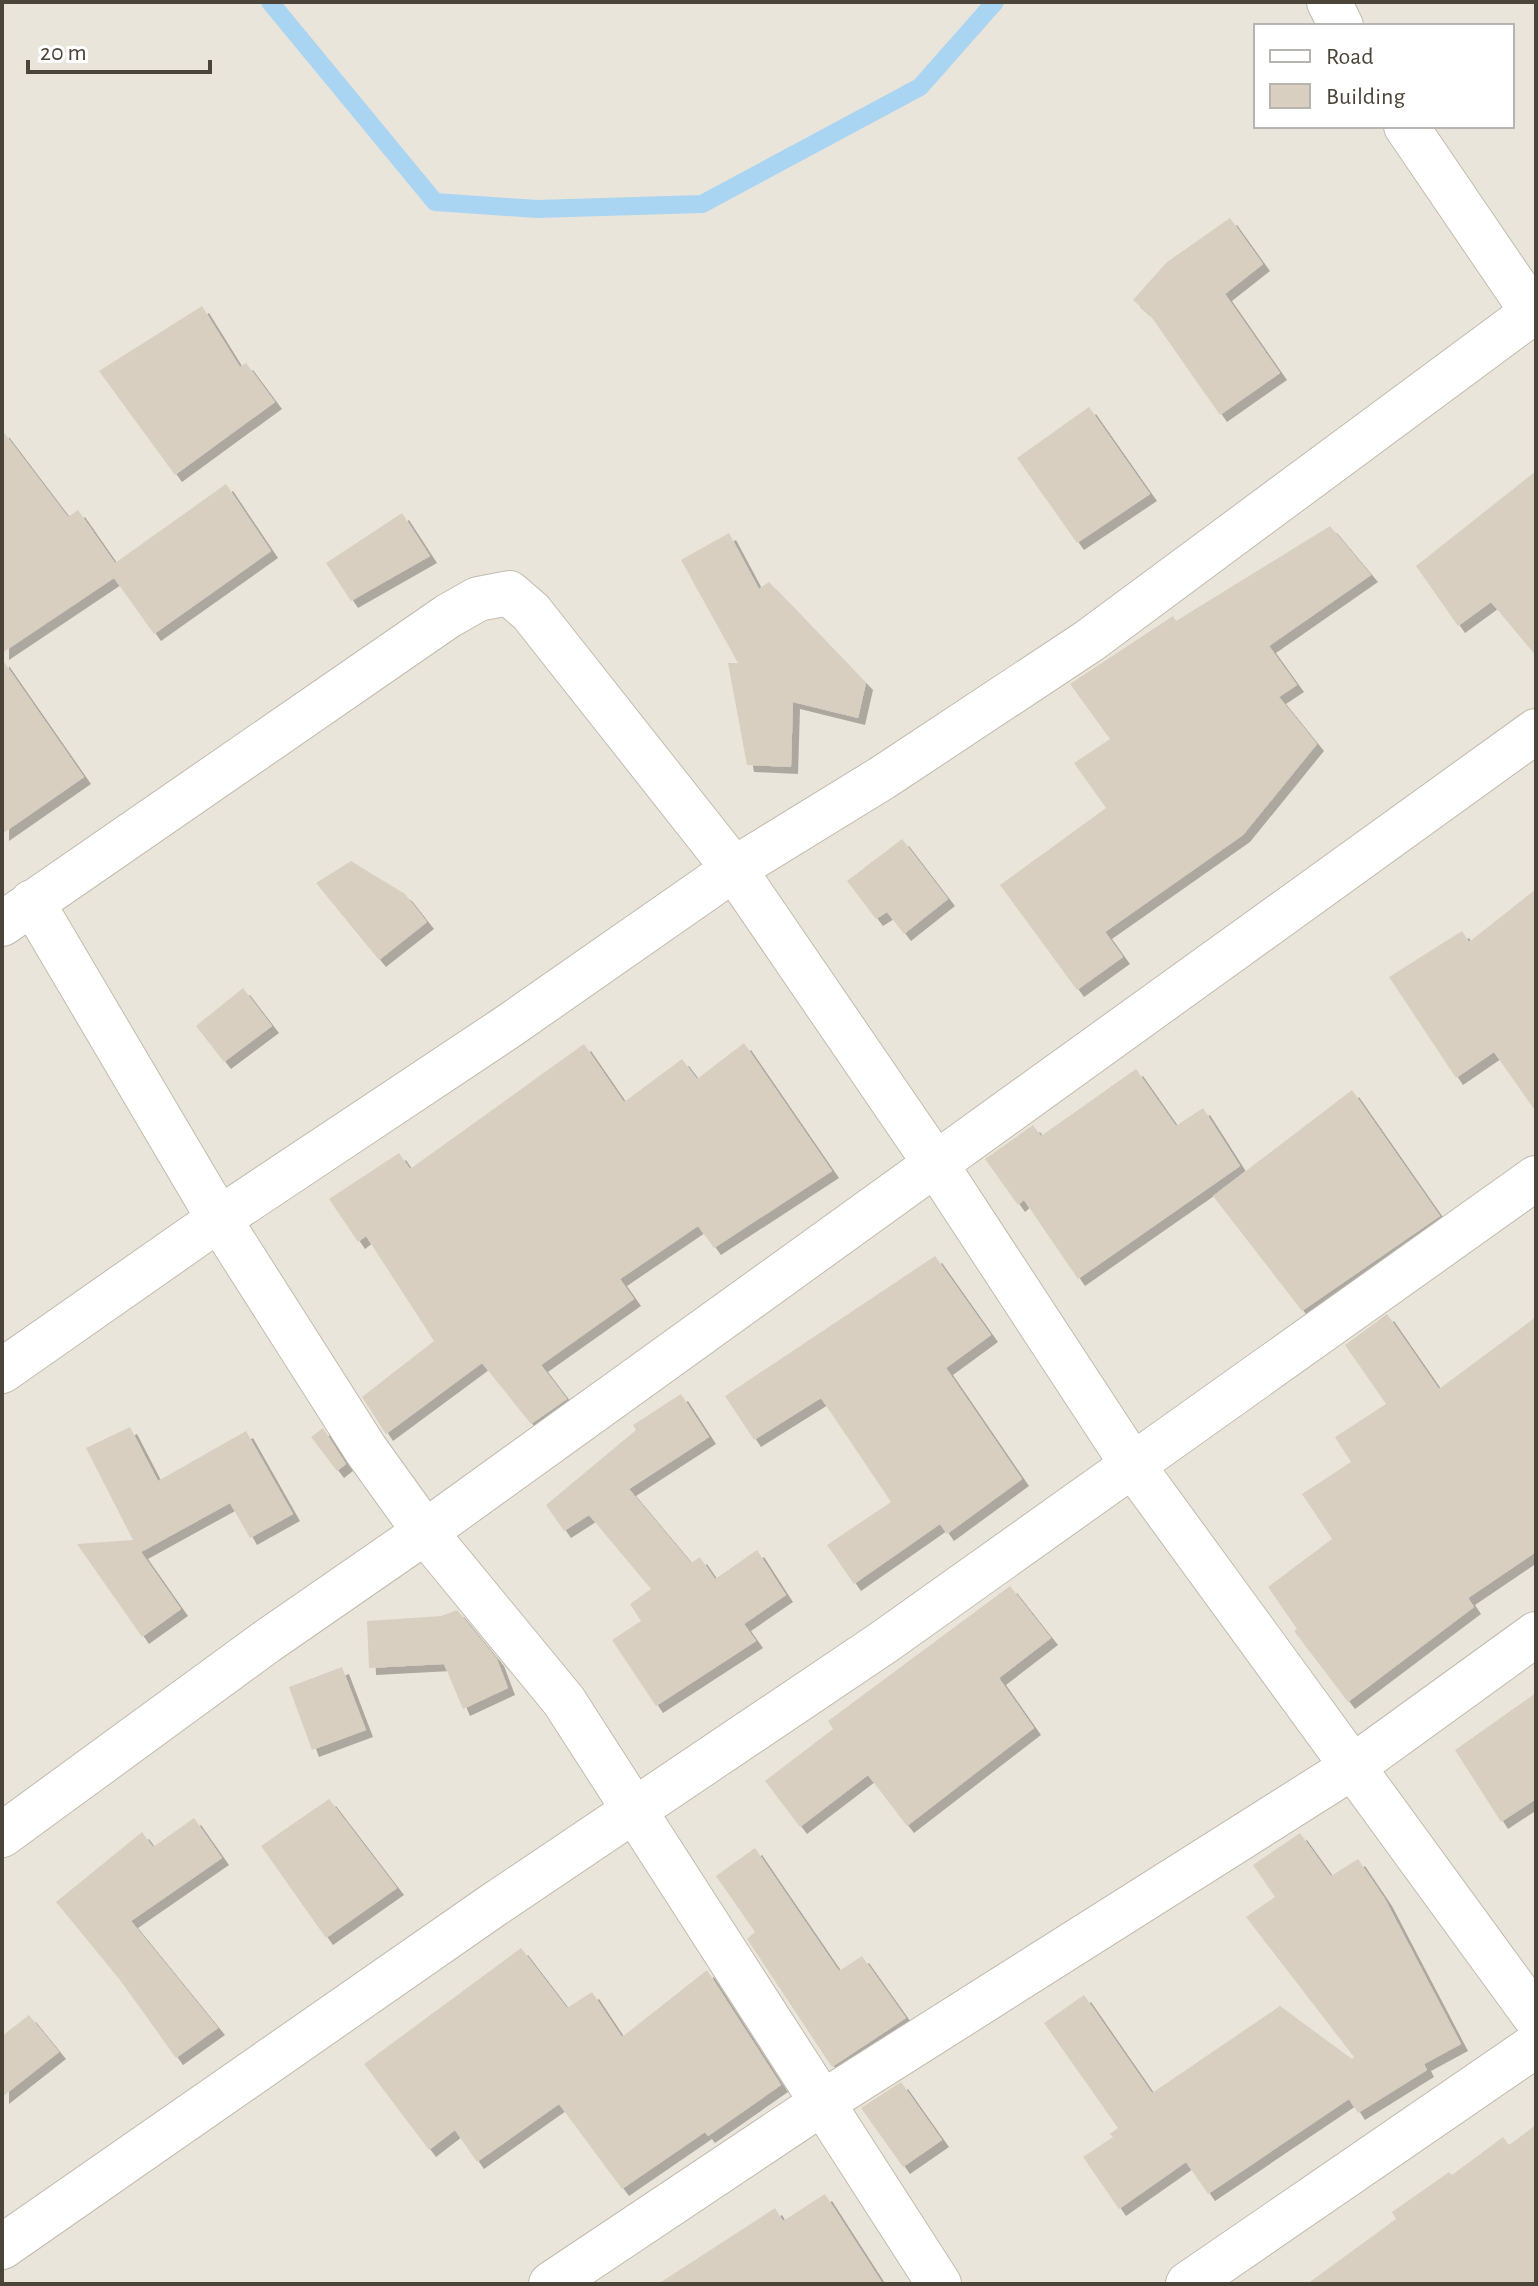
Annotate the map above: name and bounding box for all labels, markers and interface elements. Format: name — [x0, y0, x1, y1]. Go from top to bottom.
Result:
scale bar — [28, 24, 210, 74]
legend — [1254, 24, 1514, 128]
text: 20 m — [40, 41, 87, 65]
text: Road — [1326, 45, 1374, 69]
text: Building — [1326, 85, 1405, 109]

